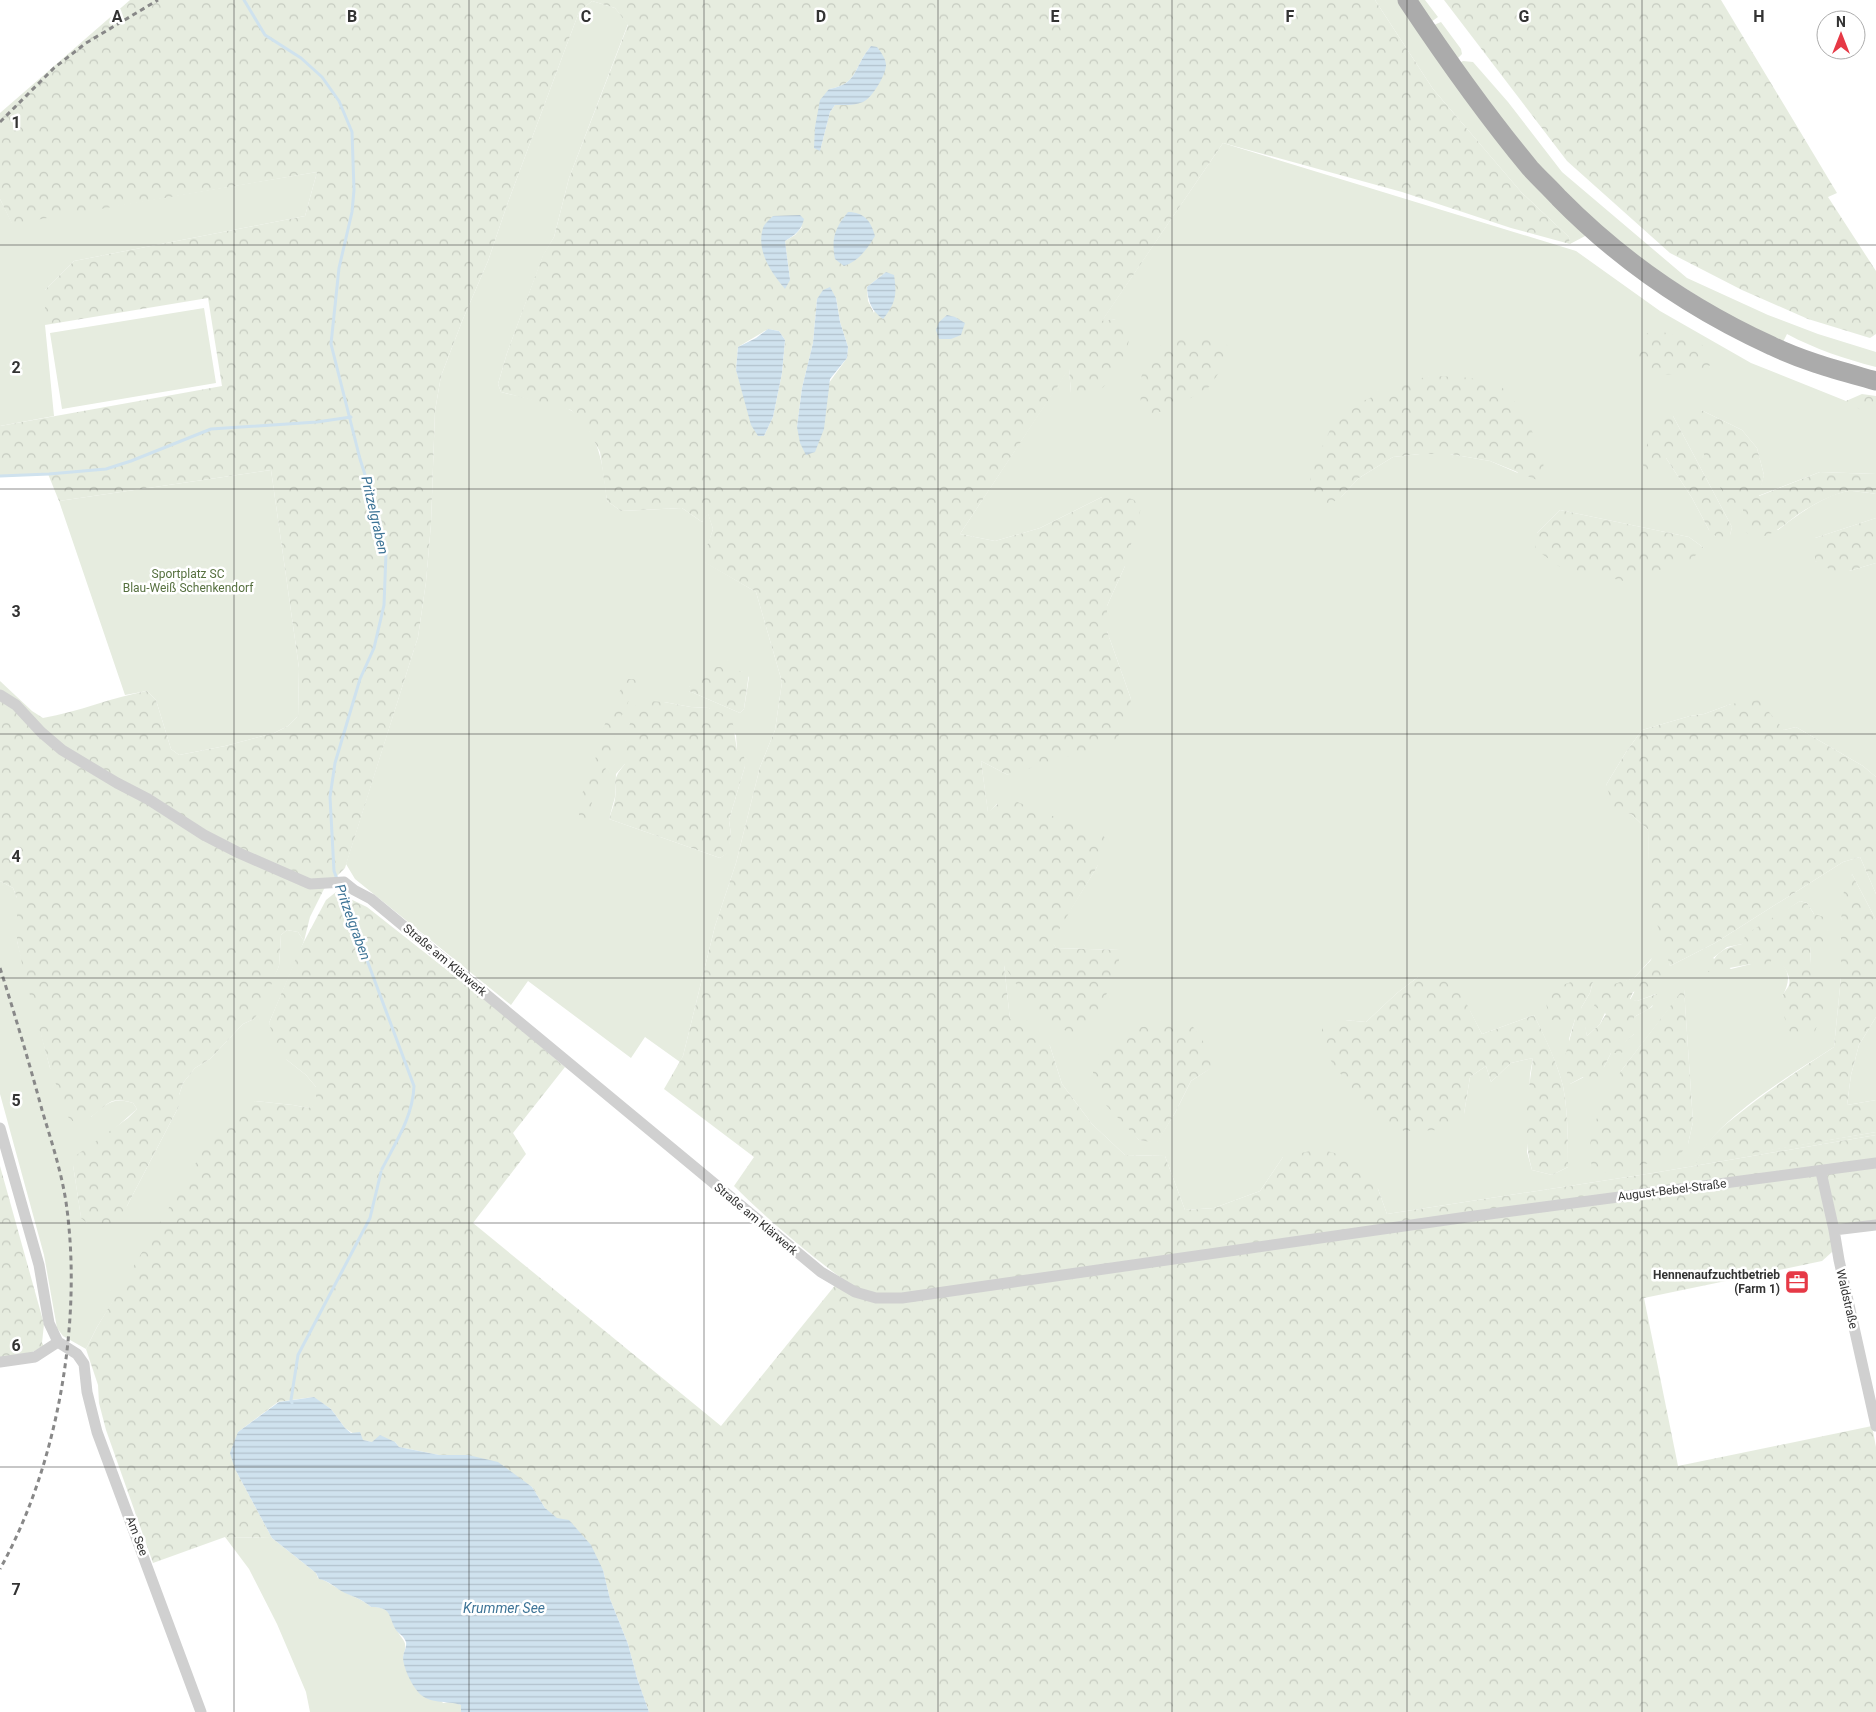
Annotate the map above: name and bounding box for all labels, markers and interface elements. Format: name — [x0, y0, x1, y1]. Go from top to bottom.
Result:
text: A — [112, 7, 123, 26]
text: B — [347, 7, 357, 26]
text: C — [581, 7, 591, 26]
text: D — [816, 7, 826, 26]
text: E — [1051, 7, 1060, 26]
text: F — [1286, 7, 1295, 26]
text: G — [1519, 7, 1530, 26]
text: H — [1753, 7, 1765, 26]
north arrow — [1816, 10, 1866, 60]
text: N — [1836, 14, 1846, 30]
text: 1 — [11, 113, 21, 132]
text: 2 — [11, 358, 21, 377]
water label: Pritzelgraben — [358, 474, 392, 556]
park label: Sportplatz SC Blau-Weiß Schenkendorf — [123, 567, 254, 595]
text: 3 — [11, 602, 21, 621]
text: 4 — [11, 847, 21, 866]
water label: Pritzelgraben — [332, 882, 374, 962]
street label: Straße am Klärwerk — [400, 921, 490, 1000]
text: 5 — [11, 1091, 21, 1110]
street label: August-Bebel-Straße — [1617, 1176, 1727, 1204]
street label: Straße am Klärwerk — [711, 1180, 801, 1259]
place label: Hennenaufzuchtbetrieb (Farm 1) — [1653, 1268, 1780, 1296]
street label: Waldstraße — [1833, 1268, 1861, 1330]
office icon: Hennenaufzuchtbetrieb (Farm 1) — [1784, 1269, 1810, 1295]
text: 6 — [11, 1336, 21, 1355]
street label: Am See — [123, 1514, 151, 1558]
text: 7 — [11, 1580, 21, 1599]
water label: Krummer See — [463, 1600, 545, 1616]

